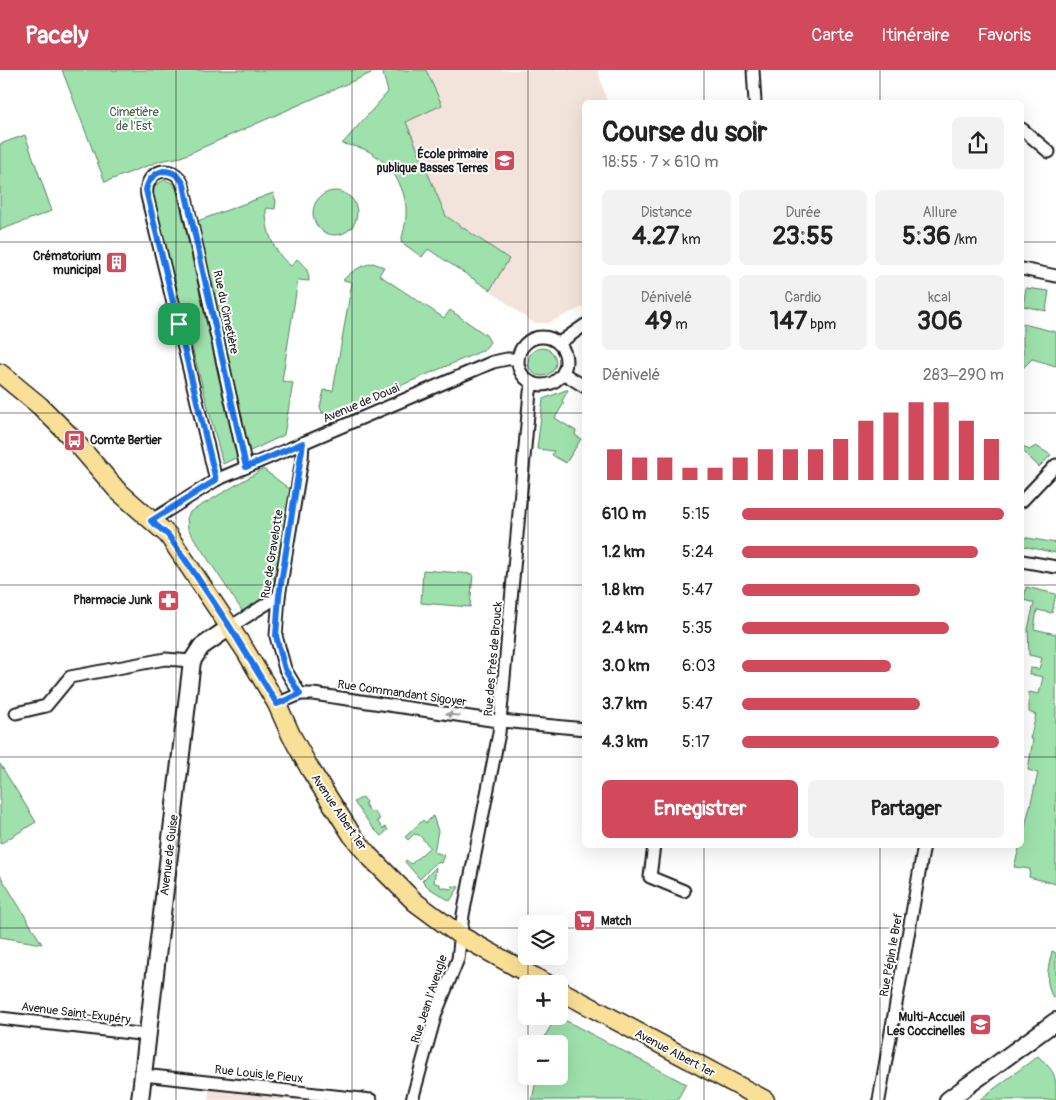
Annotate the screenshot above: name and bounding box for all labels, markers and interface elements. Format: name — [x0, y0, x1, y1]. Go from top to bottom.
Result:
text: Pacely — [25, 21, 88, 50]
text: Carte — [811, 24, 853, 47]
text: Itinéraire — [881, 24, 949, 47]
text: Favoris — [977, 24, 1031, 47]
park label: Cimetière de l'Est — [109, 105, 159, 134]
text: Course du soir — [602, 115, 767, 150]
button: share — [952, 117, 1004, 169]
place label: École primaire publique Basses Terres — [377, 146, 489, 176]
school or university icon: École primaire publique Basses Terres — [492, 149, 516, 173]
text: 18:55 · 7 × 610 m — [602, 152, 718, 172]
text: Distance — [641, 204, 692, 221]
text: Durée — [786, 204, 820, 221]
text: Allure — [922, 204, 957, 221]
text: 4.27 — [632, 221, 679, 252]
text: 23:55 — [773, 221, 833, 252]
text: 5:36 — [902, 221, 951, 252]
text: km — [679, 231, 701, 248]
text: /km — [951, 231, 977, 248]
place label: Crématorium municipal — [33, 249, 101, 278]
building icon: Crématorium municipal — [105, 251, 129, 275]
street label: Rue du Cimetière — [209, 269, 242, 355]
text: Dénivelé — [641, 289, 692, 306]
text: Cardio — [785, 289, 821, 306]
text: kcal — [928, 289, 951, 306]
pin — [158, 303, 200, 345]
text: 49 — [645, 306, 672, 337]
text: 147 — [770, 306, 807, 337]
text: 306 — [917, 306, 962, 337]
icon: arrive — [165, 310, 193, 338]
text: m — [672, 316, 688, 333]
text: bpm — [807, 316, 836, 333]
text: Dénivelé — [602, 365, 660, 385]
text: 283–290 m — [923, 365, 1004, 385]
street label: Avenue de Douai — [321, 381, 402, 426]
bus stop icon: Comte Bertier — [62, 428, 86, 452]
place label: Comte Bertier — [90, 433, 162, 448]
text: 610 m — [602, 504, 646, 524]
text: 5:15 — [682, 504, 710, 524]
street label: Rue de Gravelotte — [258, 508, 287, 600]
text: 1.2 km — [602, 542, 645, 562]
text: 5:24 — [682, 542, 713, 562]
text: 1.8 km — [602, 580, 644, 600]
text: 5:47 — [682, 580, 713, 600]
pharmacy icon: Pharmacie Junk — [156, 588, 180, 612]
place label: Pharmacie Junk — [73, 593, 153, 608]
street label: Rue des Près de Brouck — [481, 601, 506, 717]
text: 2.4 km — [602, 618, 648, 638]
text: 5:35 — [682, 618, 713, 638]
text: 3.0 km — [602, 656, 650, 676]
text: 6:03 — [682, 656, 715, 676]
street label: Rue Commandant Sigoyer — [336, 677, 468, 710]
text: 3.7 km — [602, 694, 647, 714]
text: 5:47 — [682, 694, 713, 714]
one-way arrow — [444, 710, 460, 718]
text: 4.3 km — [602, 732, 648, 752]
text: 5:17 — [682, 732, 710, 752]
street label: Avenue Albert 1er — [308, 771, 370, 854]
button: Enregistrer — [602, 780, 798, 838]
button: Partager — [808, 780, 1004, 838]
street label: Avenue de Guise — [157, 814, 182, 896]
supermarket icon: Match — [573, 909, 597, 933]
street label: Rue Pépin le Bref — [877, 912, 906, 998]
place label: Match — [601, 914, 632, 929]
map controls — [518, 915, 568, 1085]
button: layers — [518, 915, 568, 965]
street label: Rue Jean l'Aveugle — [408, 953, 451, 1045]
button: + — [518, 975, 568, 1025]
street label: Avenue Saint-Exupéry — [21, 999, 131, 1028]
place label: Multi-Accueil Les Coccinelles — [887, 1010, 966, 1039]
school or university icon: Multi-Accueil Les Coccinelles — [969, 1012, 993, 1036]
street label: Avenue Albert 1er — [632, 1026, 718, 1081]
button: − — [518, 1035, 568, 1085]
street label: Rue Louis le Pieux — [214, 1062, 304, 1087]

